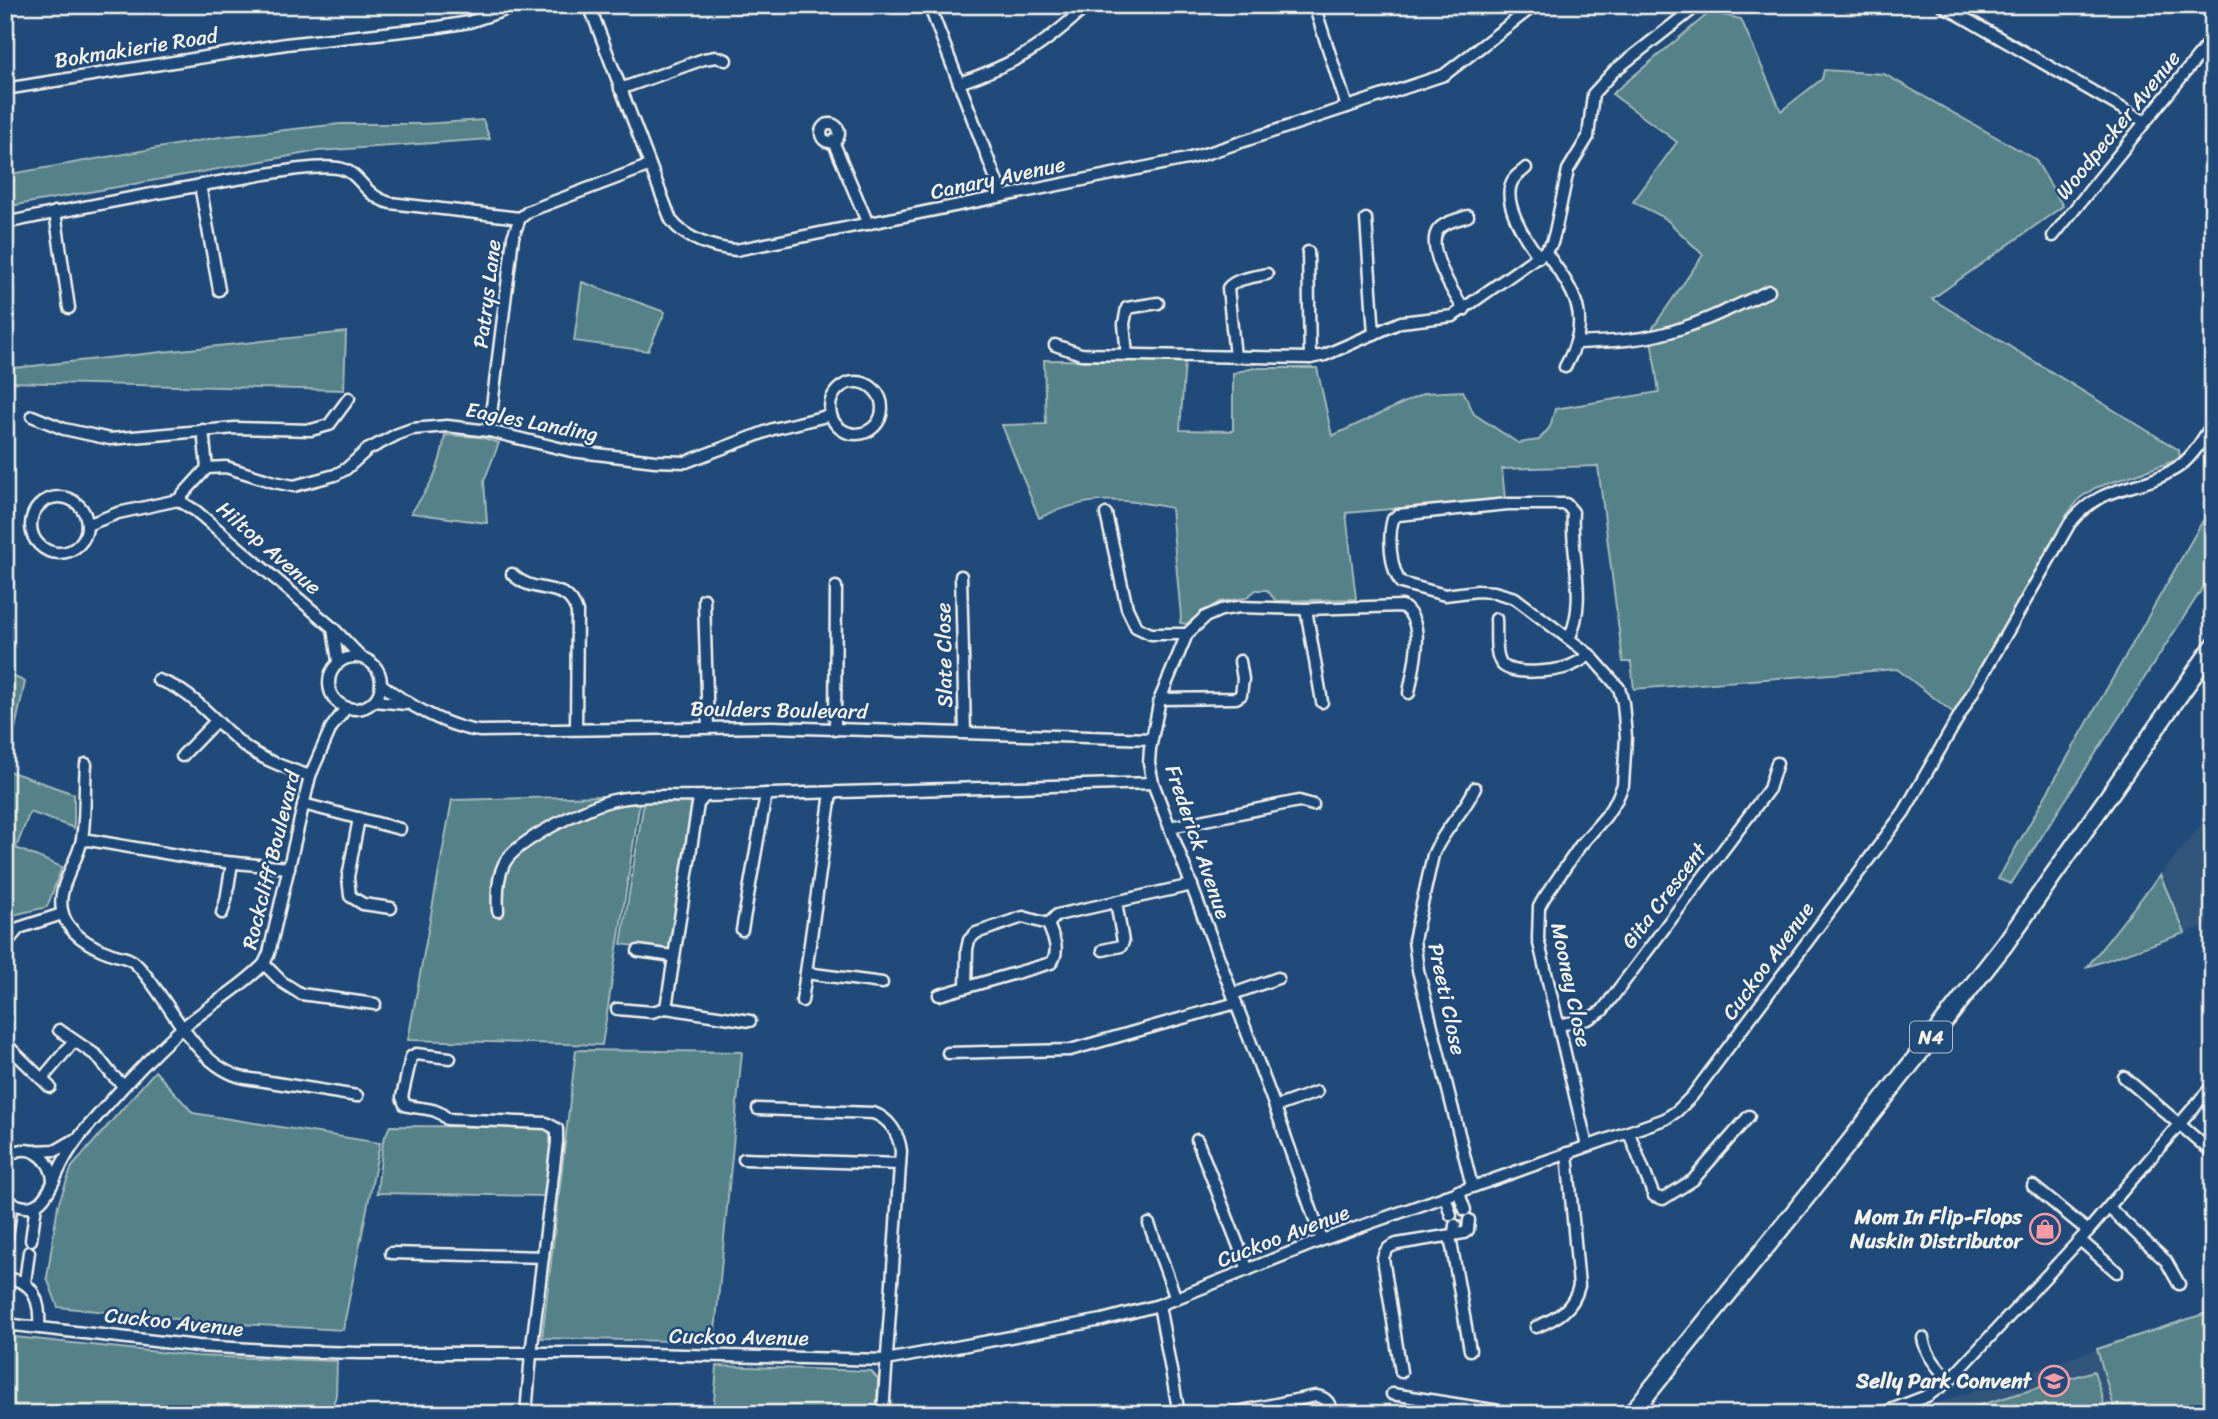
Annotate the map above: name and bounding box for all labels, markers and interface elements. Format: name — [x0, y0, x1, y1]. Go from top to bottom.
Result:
street label: Bokmakierie Road — [52, 16, 222, 80]
street label: Woodpecker Avenue — [2045, 41, 2191, 208]
street label: Canary Avenue — [927, 145, 1069, 211]
street label: Patrys Lane — [461, 237, 513, 351]
street label: Eagles Landing — [463, 391, 602, 454]
street label: Hiltop Avenue — [207, 491, 331, 605]
street label: Slate Close — [924, 602, 964, 708]
street label: Boulders Boulevard — [690, 689, 870, 731]
street label: Frederick Avenue — [1154, 760, 1242, 924]
street label: Rockcliff Boulevard — [230, 765, 312, 953]
street label: Gita Crescent — [1611, 833, 1718, 958]
street label: Cuckoo Avenue — [1712, 893, 1824, 1029]
street label: Mooney Close — [1539, 919, 1603, 1051]
street label: Preeti Close — [1417, 939, 1477, 1059]
road number: N4 — [1910, 1021, 1952, 1052]
street label: Cuckoo Avenue — [1211, 1193, 1355, 1279]
place label: Mom In Flip-Flops Nuskin Distributor — [1849, 1198, 2023, 1260]
shop icon: Mom In Flip-Flops Nuskin Distributor — [2028, 1212, 2062, 1246]
street label: Cuckoo Avenue — [103, 1296, 245, 1348]
street label: Cuckoo Avenue — [669, 1317, 809, 1357]
place label: Selly Park Convent — [1855, 1362, 2033, 1400]
school or university icon: Selly Park Convent — [2037, 1364, 2071, 1398]

